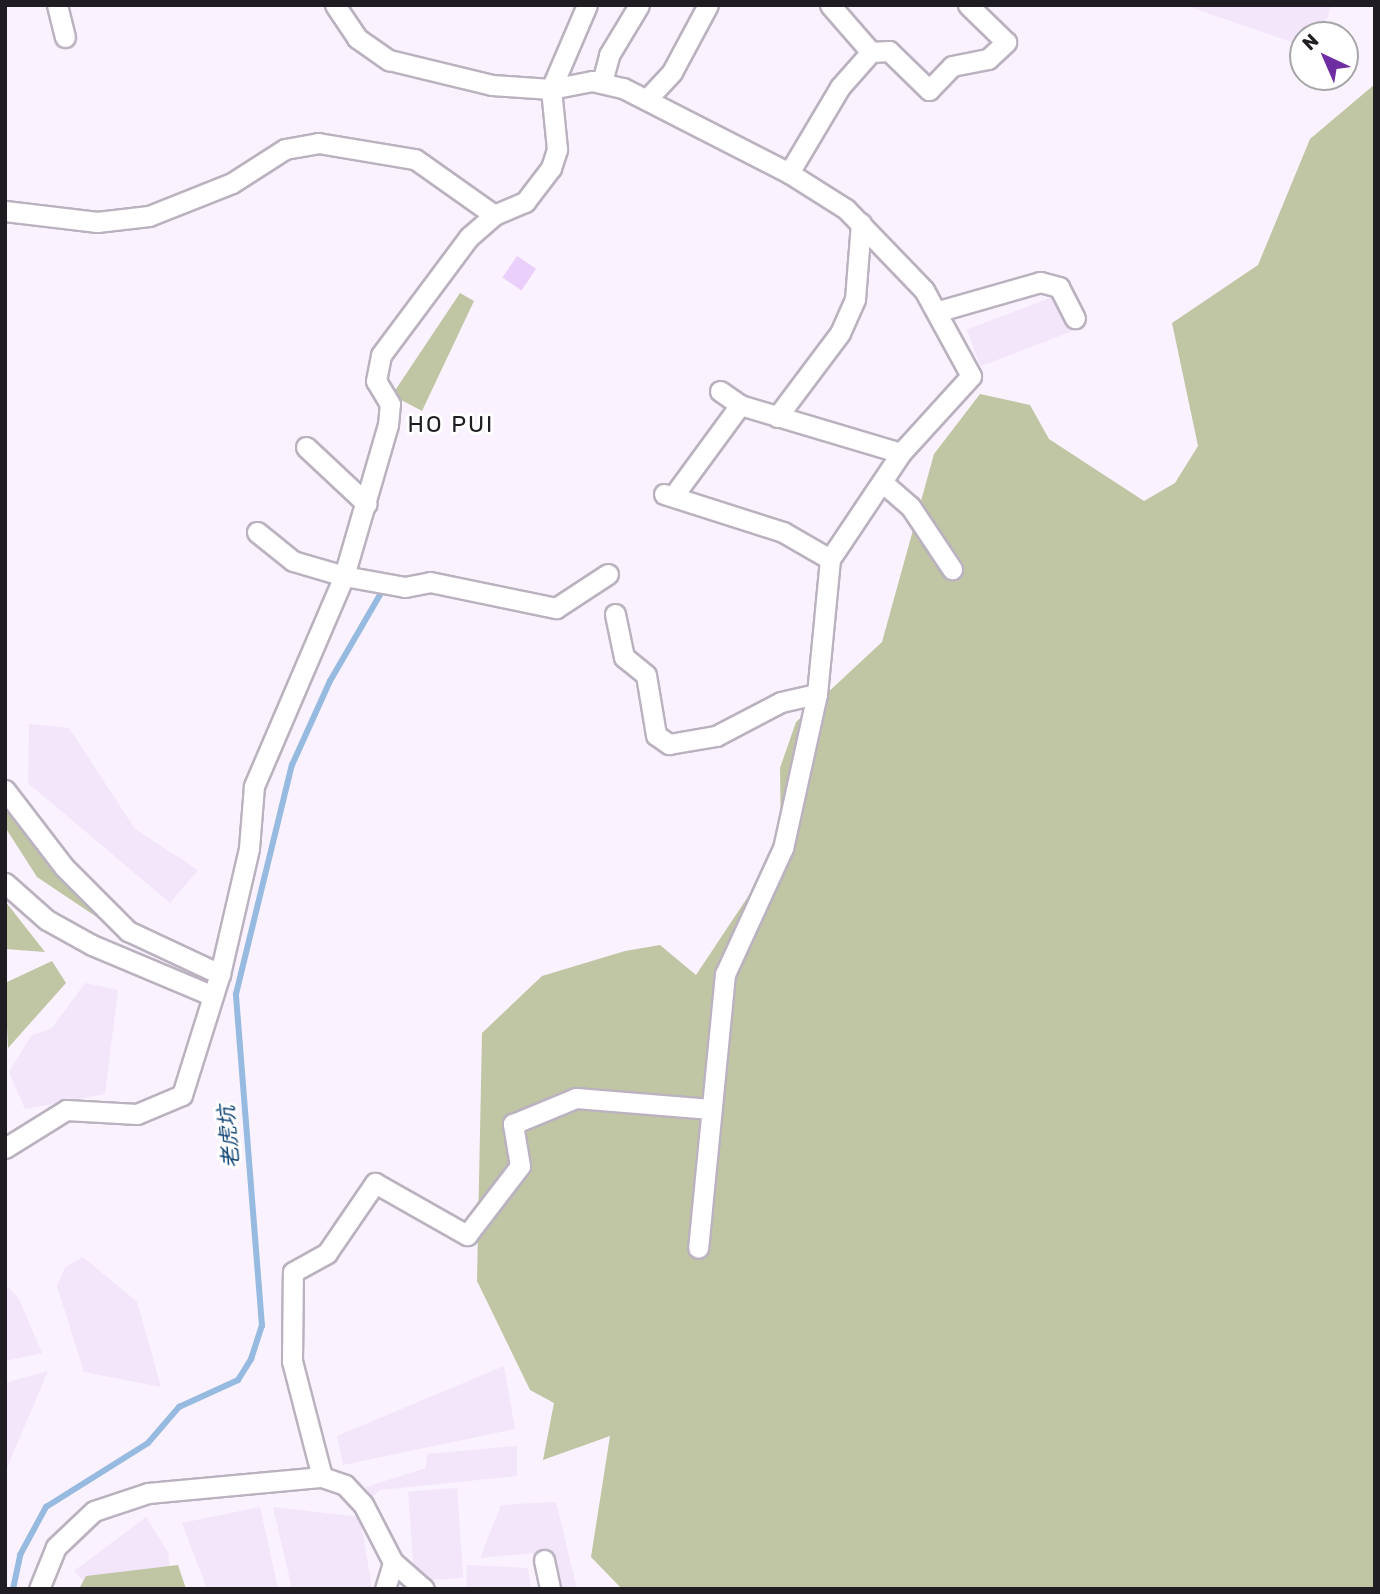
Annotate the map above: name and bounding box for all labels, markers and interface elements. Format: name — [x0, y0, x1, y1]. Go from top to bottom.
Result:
north arrow — [1289, 21, 1359, 91]
text: N — [1298, 29, 1323, 55]
district label: HO PUI — [408, 410, 494, 438]
water label: 老虎坑 — [214, 1105, 244, 1169]

